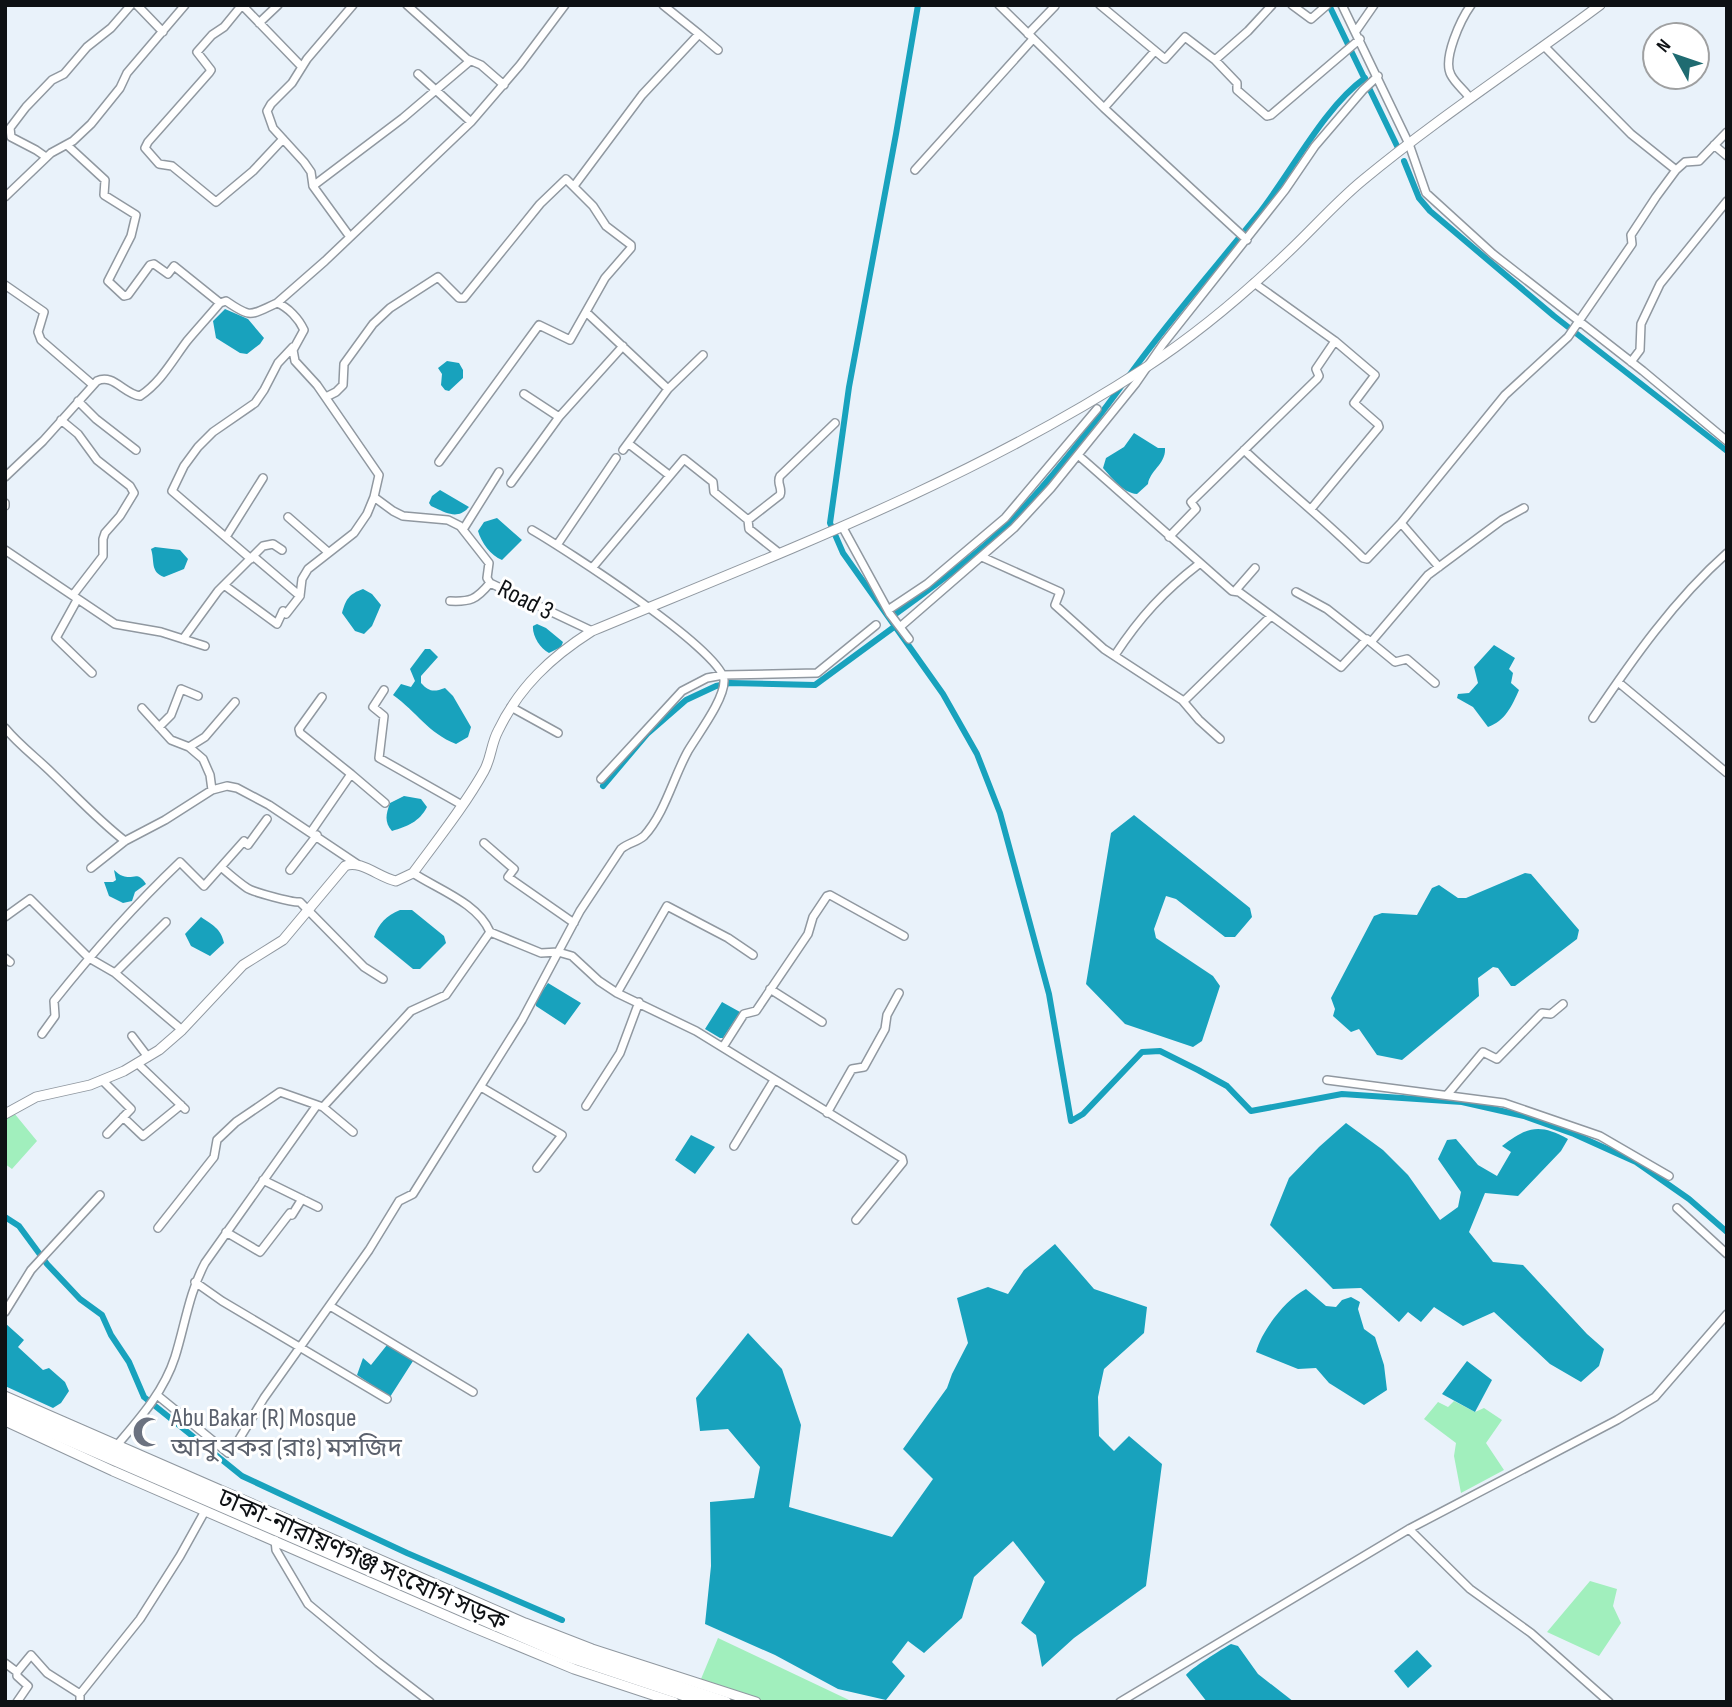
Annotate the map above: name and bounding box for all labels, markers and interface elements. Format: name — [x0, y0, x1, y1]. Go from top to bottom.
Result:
north arrow — [1641, 21, 1711, 91]
text: N — [1652, 35, 1676, 57]
street label: Road 3 — [492, 573, 558, 627]
place label: Abu Bakar (R) Mosque আবু বকর (রাঃ) মসজিদ — [170, 1403, 403, 1464]
mosque icon: Abu Bakar (R) Mosque আবু বকর (রাঃ) মসজিদ — [131, 1415, 165, 1449]
street label: ঢাকা-নারায়ণগঞ্জ সংযোগ সড়ক — [212, 1482, 513, 1639]

